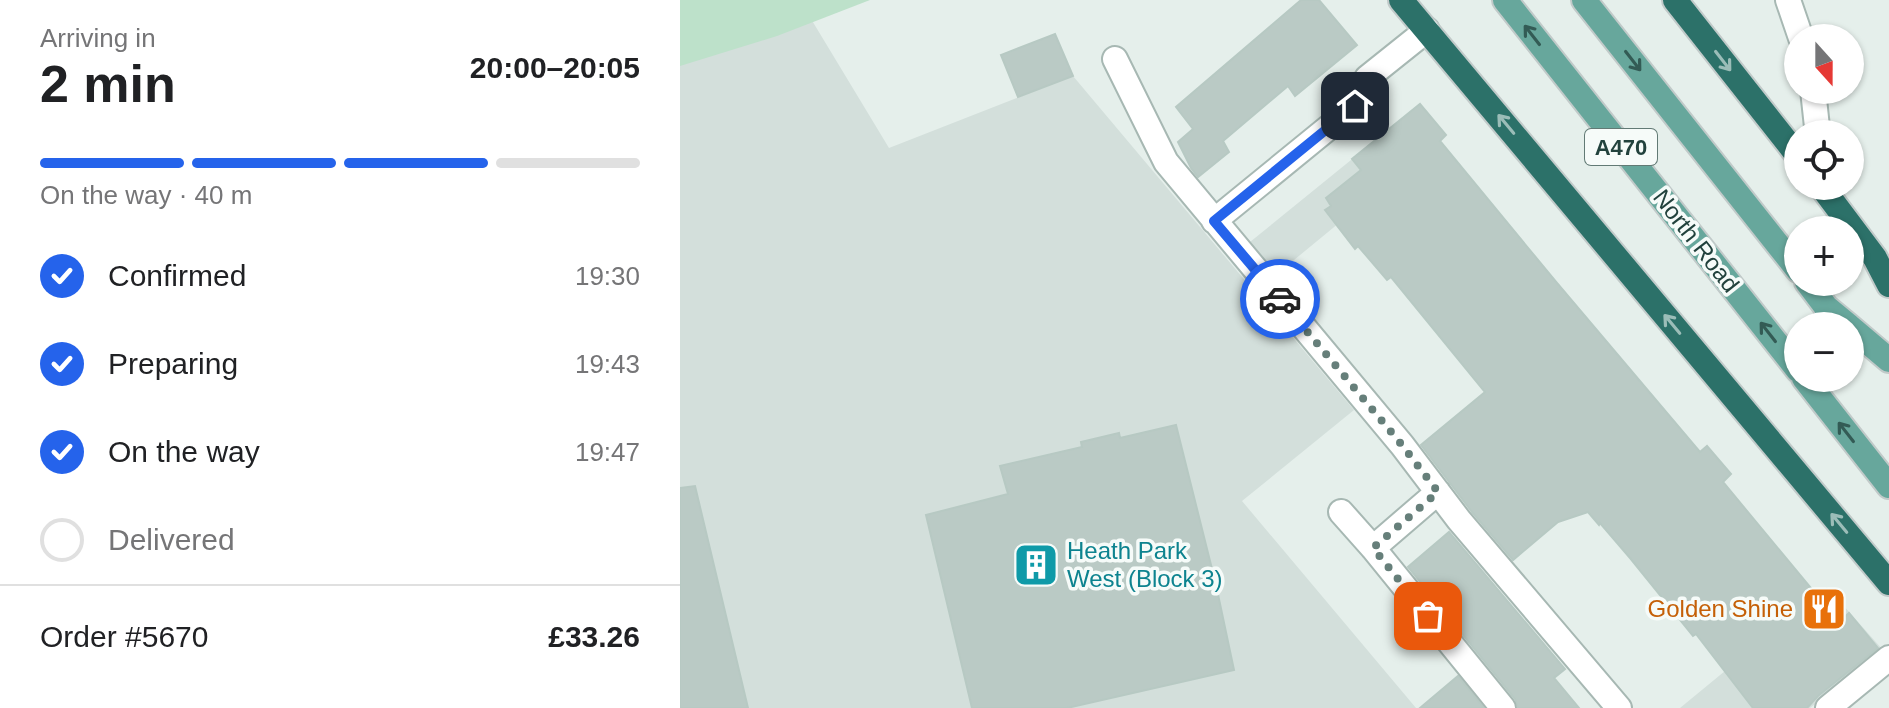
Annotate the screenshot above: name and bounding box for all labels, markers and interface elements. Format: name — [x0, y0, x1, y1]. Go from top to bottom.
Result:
text: Arriving in — [40, 23, 156, 53]
north arrow — [1784, 24, 1864, 104]
map controls — [1784, 24, 1864, 392]
one-way arrow — [1523, 25, 1541, 46]
one-way arrow — [1624, 50, 1641, 71]
one-way arrow — [1714, 50, 1732, 71]
text: 20:00–20:05 — [470, 51, 640, 84]
text: 2 min — [40, 55, 176, 113]
pin — [1321, 72, 1389, 140]
icon: home — [1333, 84, 1377, 128]
one-way arrow — [1497, 114, 1515, 135]
button: locate — [1784, 120, 1864, 200]
road number: A470 — [1585, 129, 1657, 165]
text: On the way · 40 m — [40, 180, 252, 210]
street label: North Road — [1648, 184, 1745, 297]
button: + — [1784, 216, 1864, 296]
icon: check — [40, 254, 84, 298]
text: Confirmed — [108, 259, 246, 292]
courier — [1240, 259, 1320, 339]
text: 19:30 — [575, 261, 640, 291]
icon: car — [1258, 277, 1302, 321]
button: − — [1784, 312, 1864, 392]
one-way arrow — [1663, 314, 1681, 335]
one-way arrow — [1759, 322, 1776, 343]
icon: check — [40, 342, 84, 386]
text: Preparing — [108, 347, 238, 380]
text: 19:43 — [575, 349, 640, 379]
one-way arrow — [1838, 422, 1855, 443]
icon: check — [40, 430, 84, 474]
text: On the way — [108, 435, 260, 468]
text: 19:47 — [575, 437, 640, 467]
one-way arrow — [1830, 513, 1848, 534]
text: Delivered — [108, 523, 235, 556]
place label: Heath Park West (Block 3) — [1067, 537, 1223, 592]
building icon: Heath Park West (Block 3) — [1012, 541, 1060, 589]
pin — [1394, 582, 1462, 650]
restaurant icon: Golden Shine — [1800, 585, 1848, 633]
icon: bag — [1406, 594, 1450, 638]
place label: Golden Shine — [1648, 595, 1793, 622]
text: Order #5670 — [40, 620, 208, 653]
text: £33.26 — [548, 620, 640, 653]

